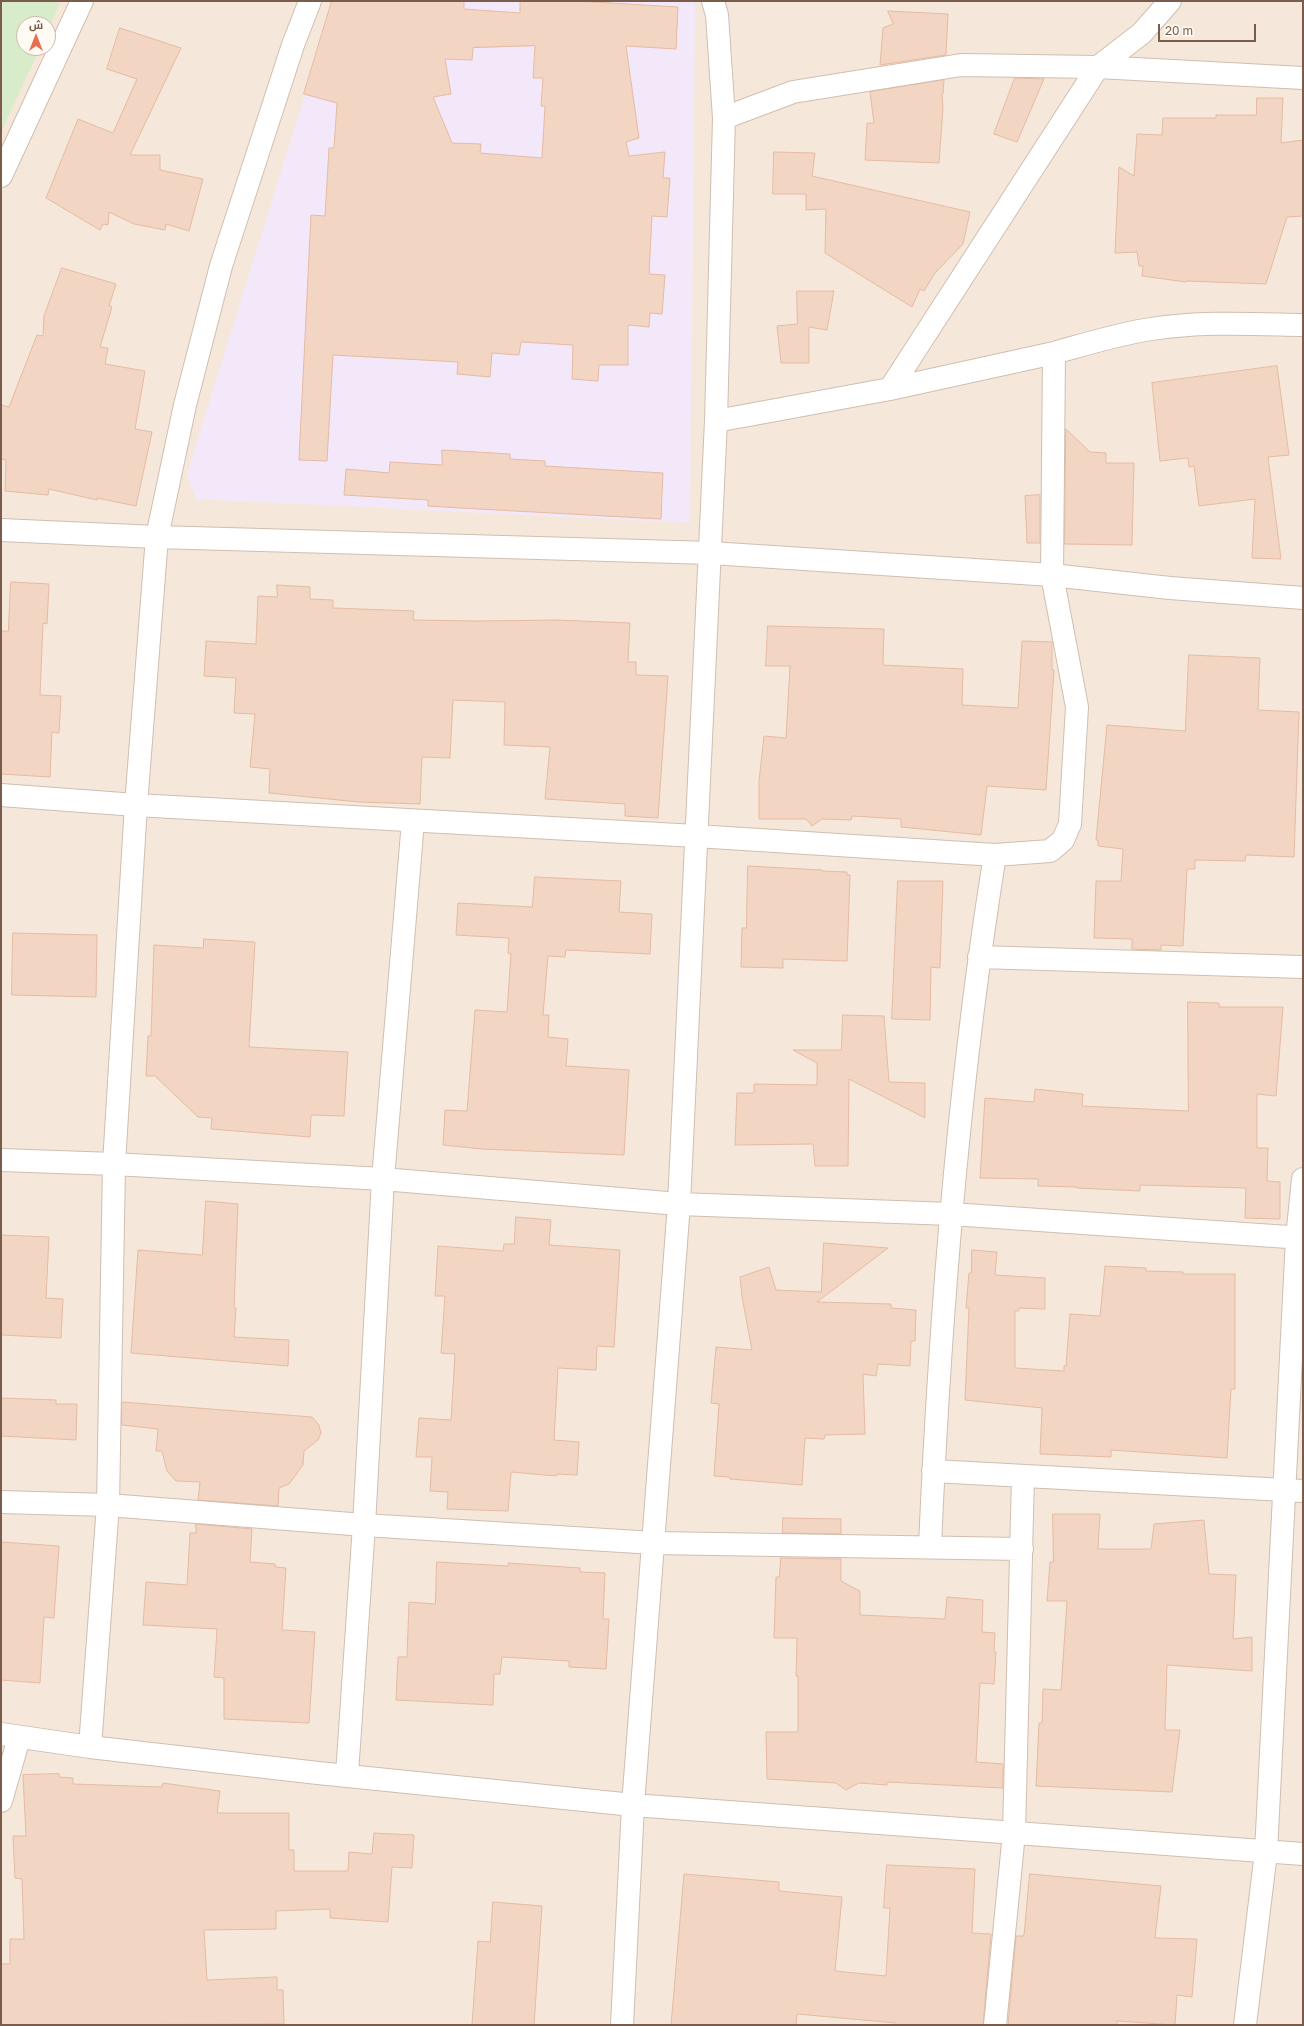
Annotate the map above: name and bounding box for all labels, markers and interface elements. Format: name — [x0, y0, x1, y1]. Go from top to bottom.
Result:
north arrow — [16, 16, 56, 56]
scale bar — [1160, 16, 1258, 42]
text: ش — [29, 18, 43, 31]
text: 20 m — [1165, 23, 1193, 38]

